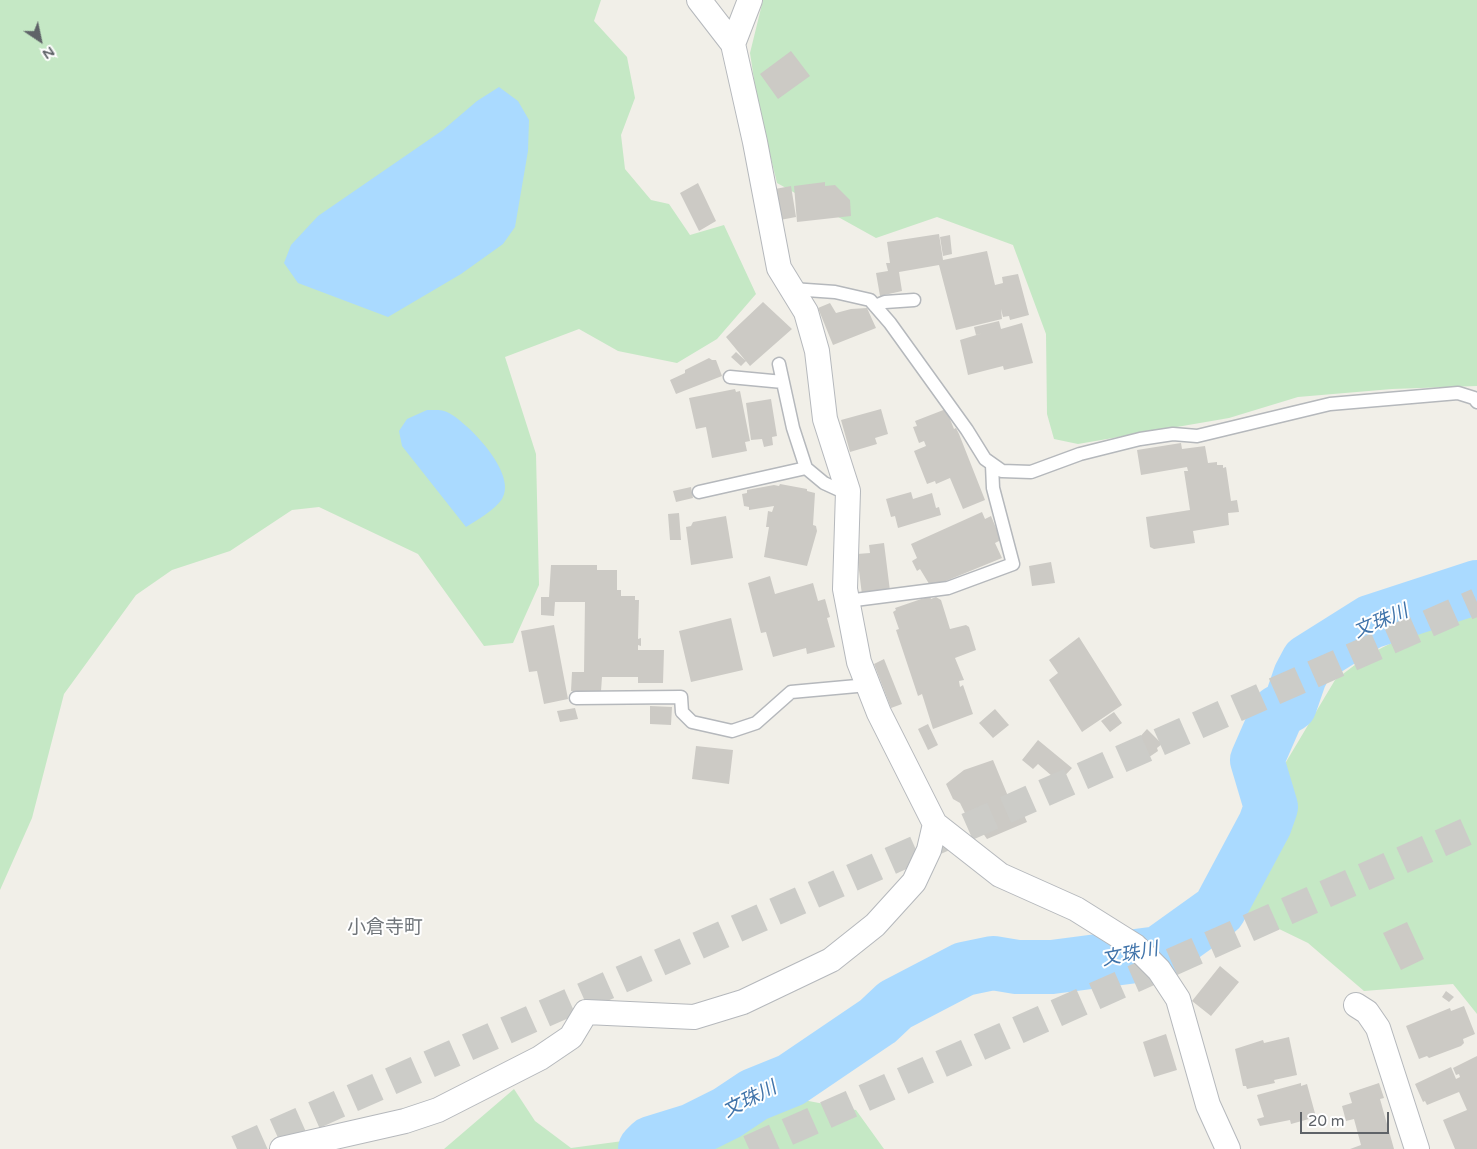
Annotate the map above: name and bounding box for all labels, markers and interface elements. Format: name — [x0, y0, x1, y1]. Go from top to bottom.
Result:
north arrow — [15, 15, 65, 65]
text: N — [39, 43, 58, 63]
water label: 文珠川 — [1350, 600, 1412, 644]
district label: 小倉寺町 — [347, 917, 423, 939]
water label: 文珠川 — [1100, 938, 1160, 972]
water label: 文珠川 — [719, 1077, 781, 1123]
scale bar — [1302, 1102, 1391, 1134]
text: 20 m — [1308, 1112, 1345, 1130]

